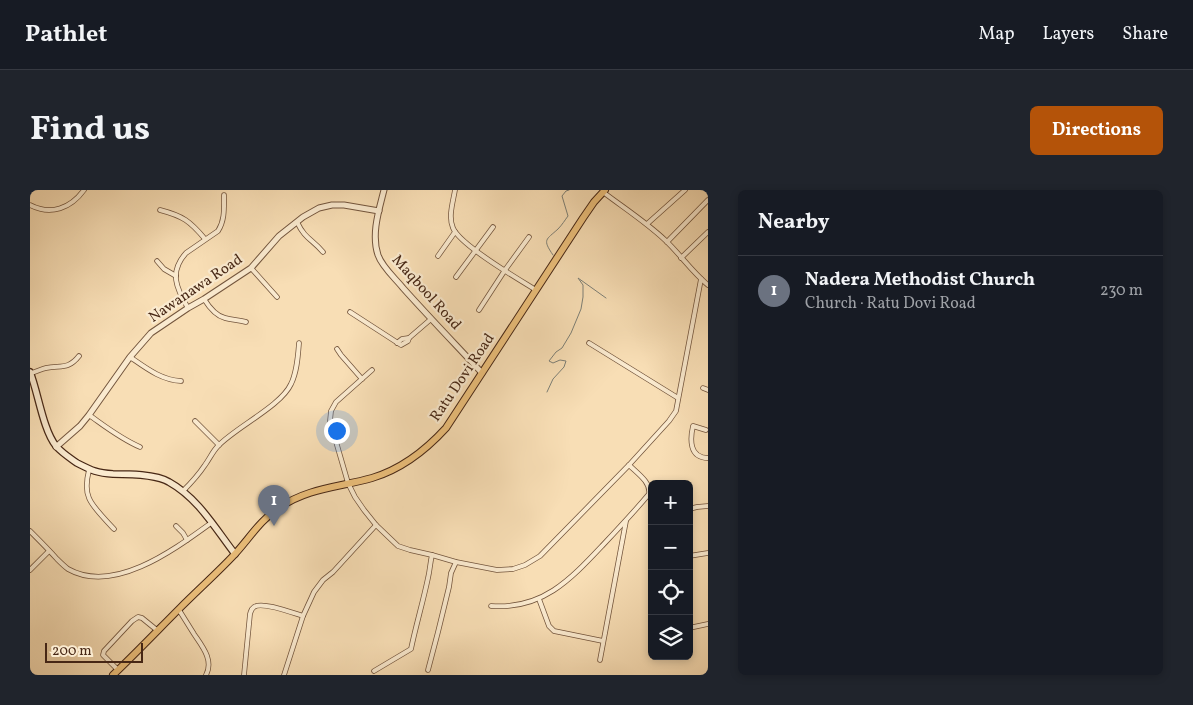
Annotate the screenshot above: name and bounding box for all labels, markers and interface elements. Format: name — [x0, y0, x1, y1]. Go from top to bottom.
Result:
text: Pathlet — [25, 18, 107, 52]
text: Map — [978, 22, 1014, 47]
text: Layers — [1042, 22, 1094, 47]
text: Share — [1122, 22, 1168, 47]
text: Find us — [30, 106, 150, 154]
button: Directions — [1030, 106, 1163, 155]
text: Nearby — [758, 208, 829, 237]
street label: Nawanawa Road — [145, 250, 247, 328]
street label: Maqbool Road — [386, 251, 466, 335]
text: Nadera Methodist Church — [805, 267, 1035, 293]
text: 1 — [771, 280, 777, 302]
text: 230 m — [1100, 280, 1143, 302]
text: Church · Ratu Dovi Road — [805, 293, 976, 315]
street label: Ratu Dovi Road — [426, 330, 500, 426]
your location — [324, 418, 350, 444]
map controls — [648, 480, 693, 660]
button: + — [648, 480, 693, 525]
pin: 1 — [258, 485, 290, 526]
button: − — [648, 525, 693, 570]
button: locate — [648, 570, 693, 615]
button: layers — [648, 615, 693, 660]
scale bar — [45, 640, 142, 663]
text: 200 m — [52, 642, 92, 661]

